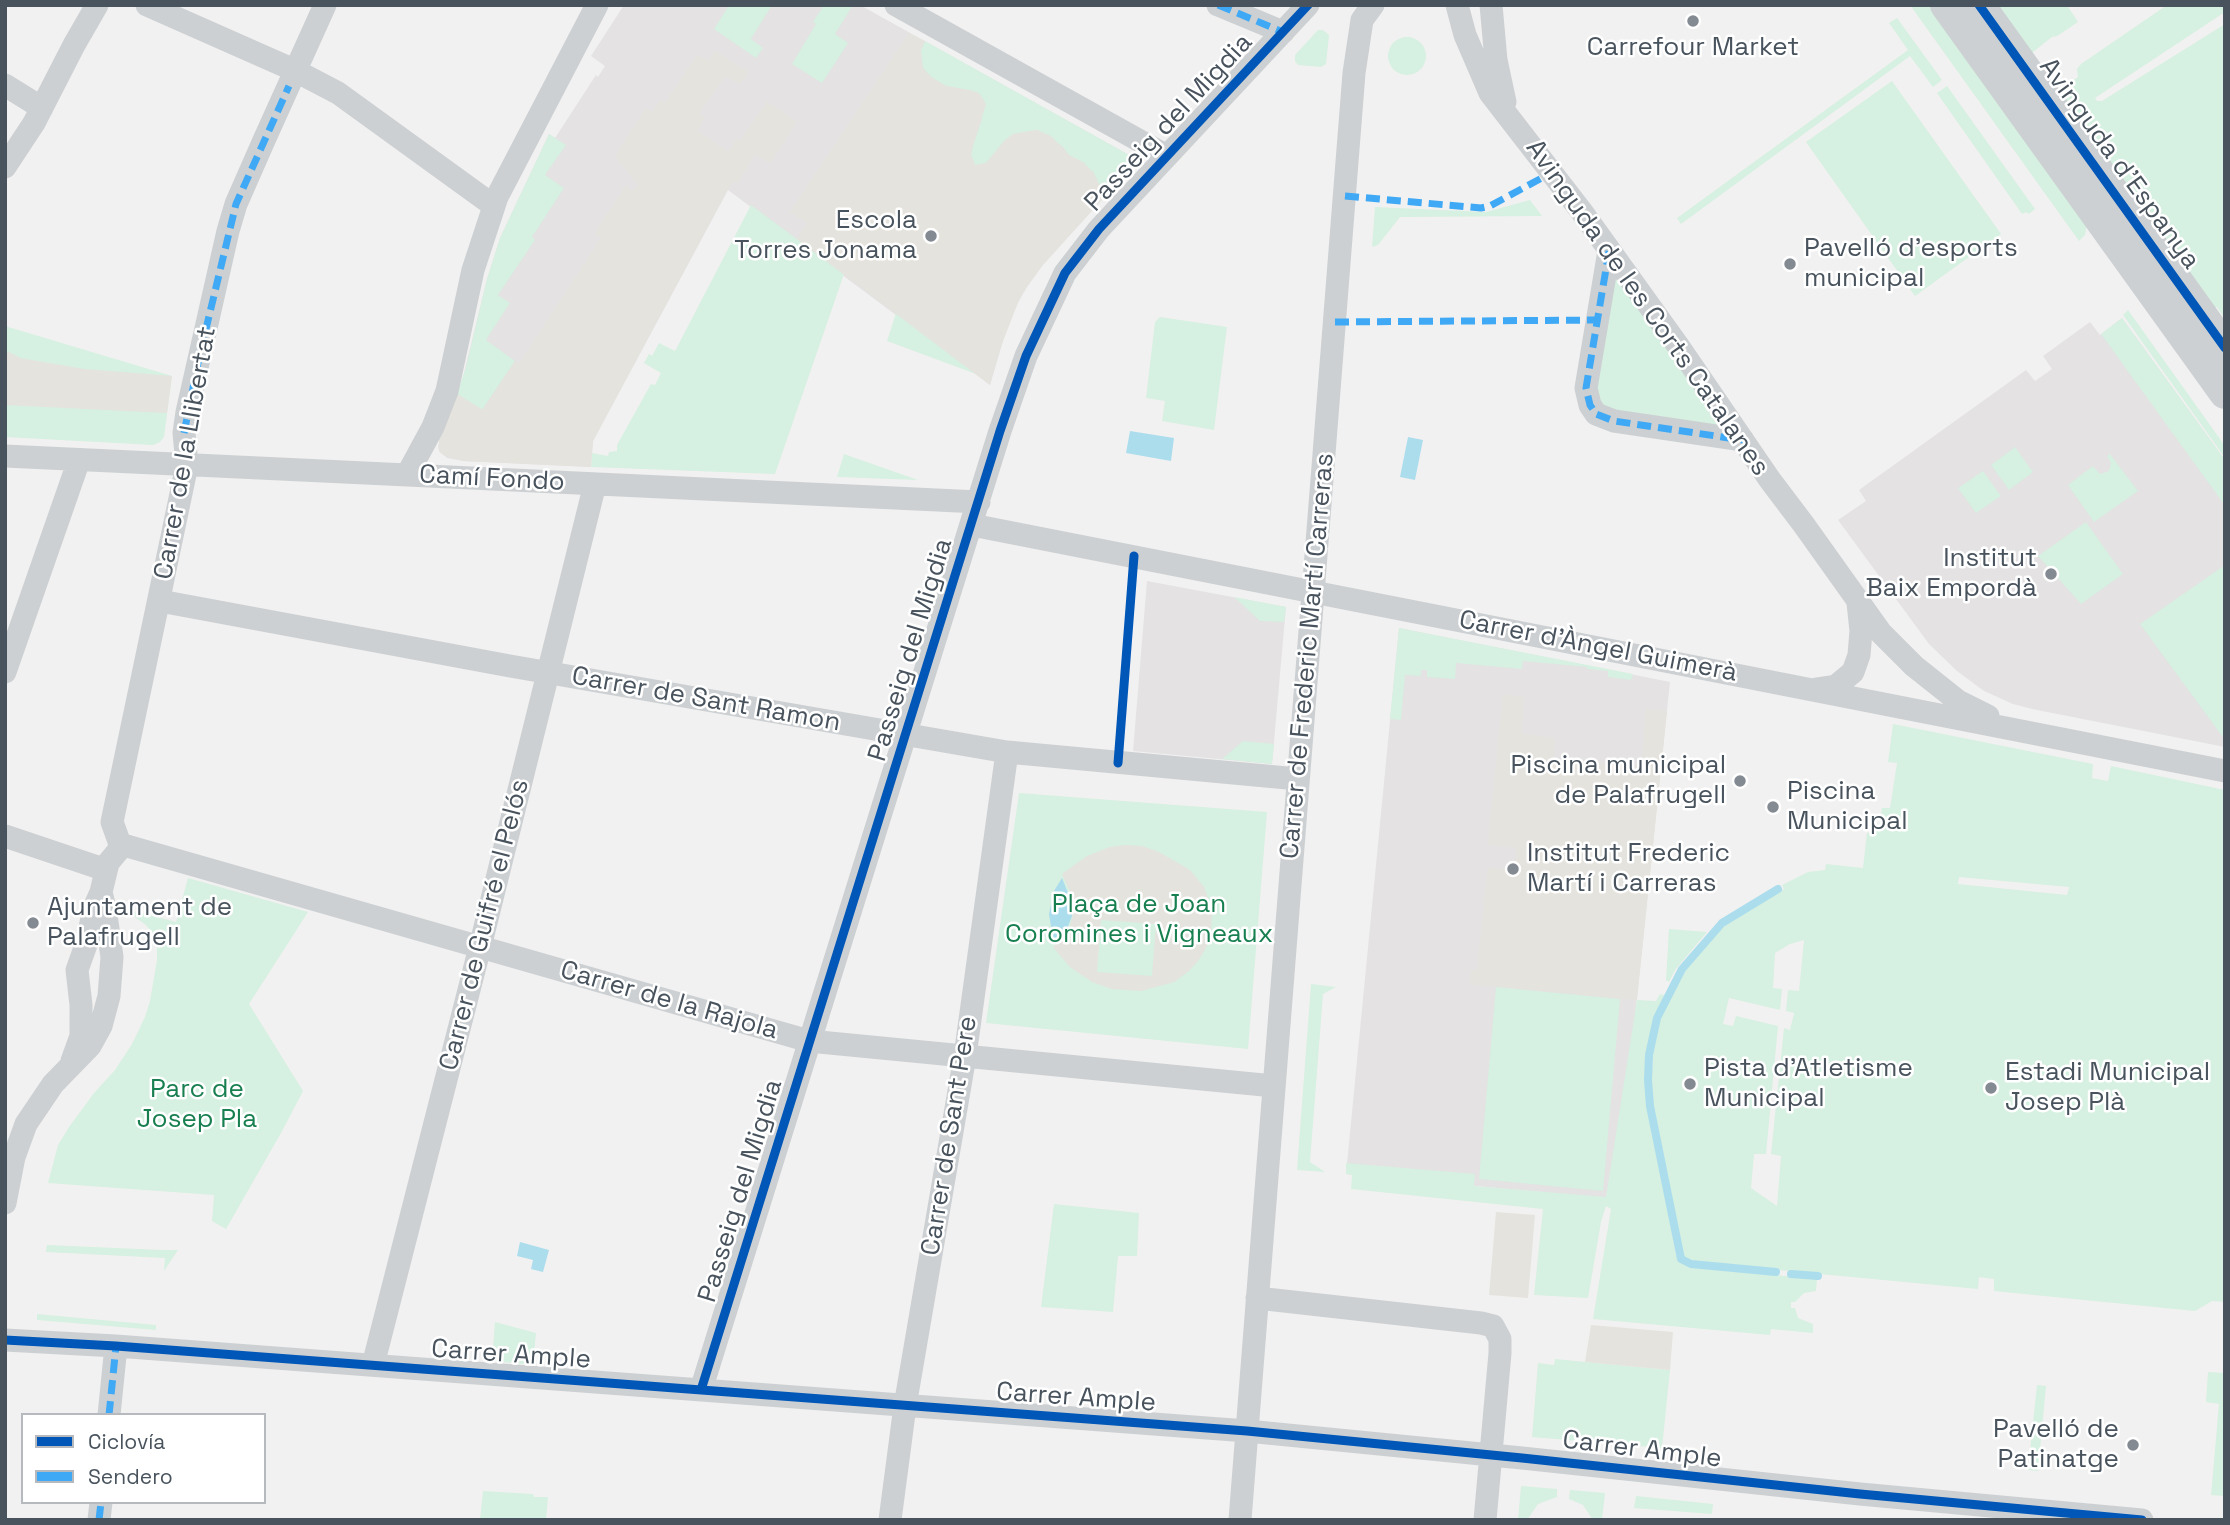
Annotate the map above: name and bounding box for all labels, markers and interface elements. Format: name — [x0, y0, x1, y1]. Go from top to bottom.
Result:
marker: Carrefour Market — [1685, 13, 1701, 29]
street label: Passeig del Migdia — [1079, 28, 1259, 218]
place label: Carrefour Market — [1587, 32, 1799, 64]
street label: Avinguda d'Espanya — [2032, 52, 2206, 276]
street label: Avinguda de les Corts Catalanes — [1519, 134, 1775, 482]
place label: Escola Torres Jonama — [734, 205, 917, 266]
marker: Escola Torres Jonama — [923, 228, 939, 244]
place label: Pavelló d'esports municipal — [1804, 233, 2018, 294]
marker: Pavelló d'esports municipal — [1782, 256, 1798, 272]
street label: Carrer de la Llibertat — [148, 324, 224, 582]
street label: Carrer de Frederic Martí Carreras — [1275, 452, 1341, 860]
street label: Camí Fondo — [418, 460, 566, 498]
street label: Passeig del Migdia — [862, 535, 960, 765]
place label: Institut Baix Empordà — [1866, 543, 2037, 604]
marker: Institut Baix Empordà — [2043, 566, 2059, 582]
street label: Carrer d'Àngel Guimerà — [1456, 605, 1740, 689]
street label: Carrer de Sant Ramon — [569, 661, 843, 739]
place label: Piscina municipal de Palafrugell — [1510, 750, 1726, 812]
marker: Piscina municipal de Palafrugell — [1732, 773, 1748, 789]
street label: Carrer de Guifré el Pelós — [434, 776, 536, 1074]
place label: Piscina Municipal — [1787, 776, 1908, 838]
marker: Piscina Municipal — [1765, 799, 1781, 815]
place label: Institut Frederic Martí i Carreras — [1527, 838, 1730, 900]
marker: Institut Frederic Martí i Carreras — [1505, 861, 1521, 877]
park label: Plaça de Joan Coromines i Vigneaux — [1005, 889, 1273, 950]
place label: Ajuntament de Palafrugell — [47, 892, 232, 954]
marker: Ajuntament de Palafrugell — [25, 915, 41, 931]
street label: Carrer de la Rajola — [557, 955, 781, 1047]
street label: Carrer de Sant Pere — [916, 1014, 984, 1258]
place label: Pista d'Atletisme Municipal — [1704, 1053, 1913, 1114]
place label: Estadi Municipal Josep Plà — [2005, 1057, 2210, 1118]
park label: Parc de Josep Pla — [137, 1074, 257, 1136]
street label: Passeig del Migdia — [692, 1076, 790, 1306]
marker: Pista d'Atletisme Municipal — [1682, 1076, 1698, 1092]
marker: Estadi Municipal Josep Plà — [1983, 1080, 1999, 1096]
street label: Carrer Ample — [430, 1334, 592, 1376]
street label: Carrer Ample — [995, 1377, 1157, 1419]
legend — [21, 1413, 266, 1504]
place label: Pavelló de Patinatge — [1993, 1414, 2119, 1476]
street label: Carrer Ample — [1561, 1425, 1723, 1475]
text: Ciclovía — [88, 1428, 165, 1455]
marker: Pavelló de Patinatge — [2125, 1437, 2141, 1453]
text: Sendero — [88, 1463, 173, 1490]

